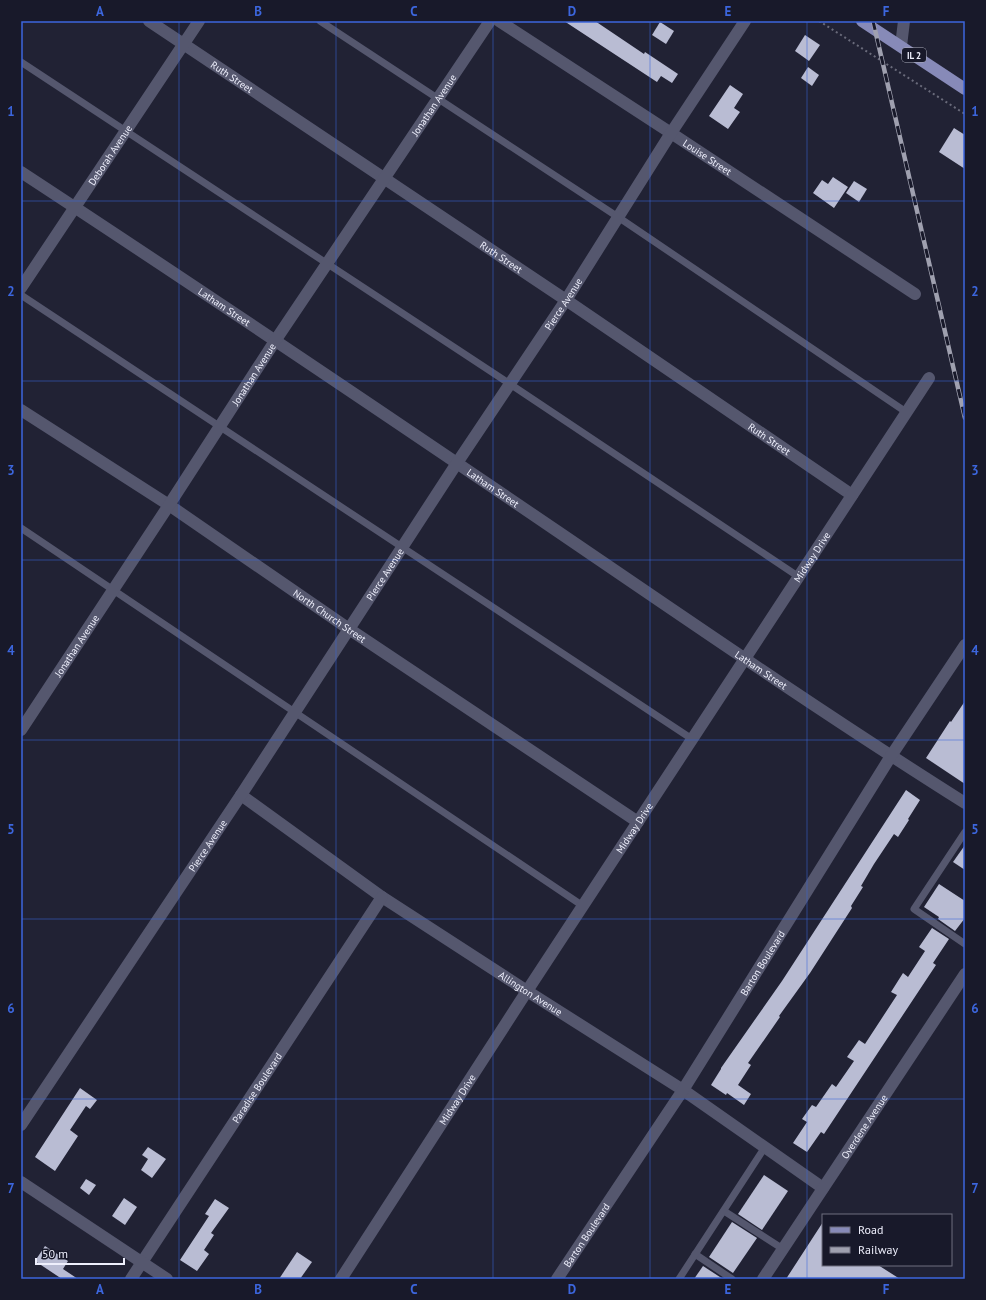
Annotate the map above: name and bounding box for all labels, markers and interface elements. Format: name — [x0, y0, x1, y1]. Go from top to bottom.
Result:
text: A — [96, 3, 104, 20]
text: B — [254, 3, 262, 20]
text: C — [410, 3, 418, 20]
text: D — [568, 3, 576, 20]
text: E — [725, 3, 732, 20]
text: F — [883, 3, 890, 20]
road number: IL 2 — [902, 48, 926, 62]
street label: Ruth Street — [208, 58, 256, 96]
street label: Jonathan Avenue — [408, 72, 459, 139]
text: 1 — [7, 103, 15, 120]
text: 1 — [971, 103, 979, 120]
street label: Deborah Avenue — [85, 122, 135, 188]
street label: Louise Street — [681, 136, 735, 178]
street label: Ruth Street — [478, 238, 526, 276]
street label: Pierce Avenue — [541, 275, 585, 332]
text: 2 — [7, 283, 15, 300]
text: 2 — [971, 283, 979, 300]
street label: Latham Street — [196, 285, 254, 329]
street label: Jonathan Avenue — [228, 341, 278, 409]
street label: Ruth Street — [746, 420, 794, 458]
text: 3 — [7, 462, 15, 479]
text: 3 — [971, 462, 979, 479]
street label: Latham Street — [465, 465, 522, 510]
street label: Midway Drive — [790, 529, 833, 585]
street label: Pierce Avenue — [363, 546, 406, 603]
street label: North Church Street — [291, 586, 369, 645]
street label: Jonathan Avenue — [51, 612, 102, 680]
text: 4 — [7, 642, 15, 659]
text: 4 — [971, 642, 979, 659]
street label: Latham Street — [733, 648, 790, 692]
street label: Midway Drive — [613, 800, 655, 856]
street label: Pierce Avenue — [185, 817, 229, 874]
text: 5 — [7, 821, 15, 838]
text: 5 — [971, 821, 979, 838]
street label: Barton Boulevard — [737, 928, 787, 998]
street label: Allington Avenue — [496, 968, 565, 1018]
text: 6 — [7, 1000, 15, 1017]
text: 6 — [971, 1000, 979, 1017]
street label: Paradise Boulevard — [229, 1050, 285, 1125]
street label: Midway Drive — [436, 1071, 478, 1127]
street label: Overdene Avenue — [838, 1092, 890, 1161]
text: 7 — [7, 1180, 15, 1197]
text: 7 — [971, 1180, 979, 1197]
street label: Barton Boulevard — [560, 1200, 612, 1269]
legend — [822, 1214, 952, 1266]
text: Road — [858, 1222, 883, 1237]
scale bar — [36, 1240, 124, 1266]
text: Railway — [858, 1242, 898, 1257]
text: 50 m — [42, 1246, 68, 1261]
text: A — [96, 1281, 104, 1298]
text: B — [254, 1281, 262, 1298]
text: C — [410, 1281, 418, 1298]
text: D — [568, 1281, 576, 1298]
text: E — [725, 1281, 732, 1298]
text: F — [883, 1281, 890, 1298]

